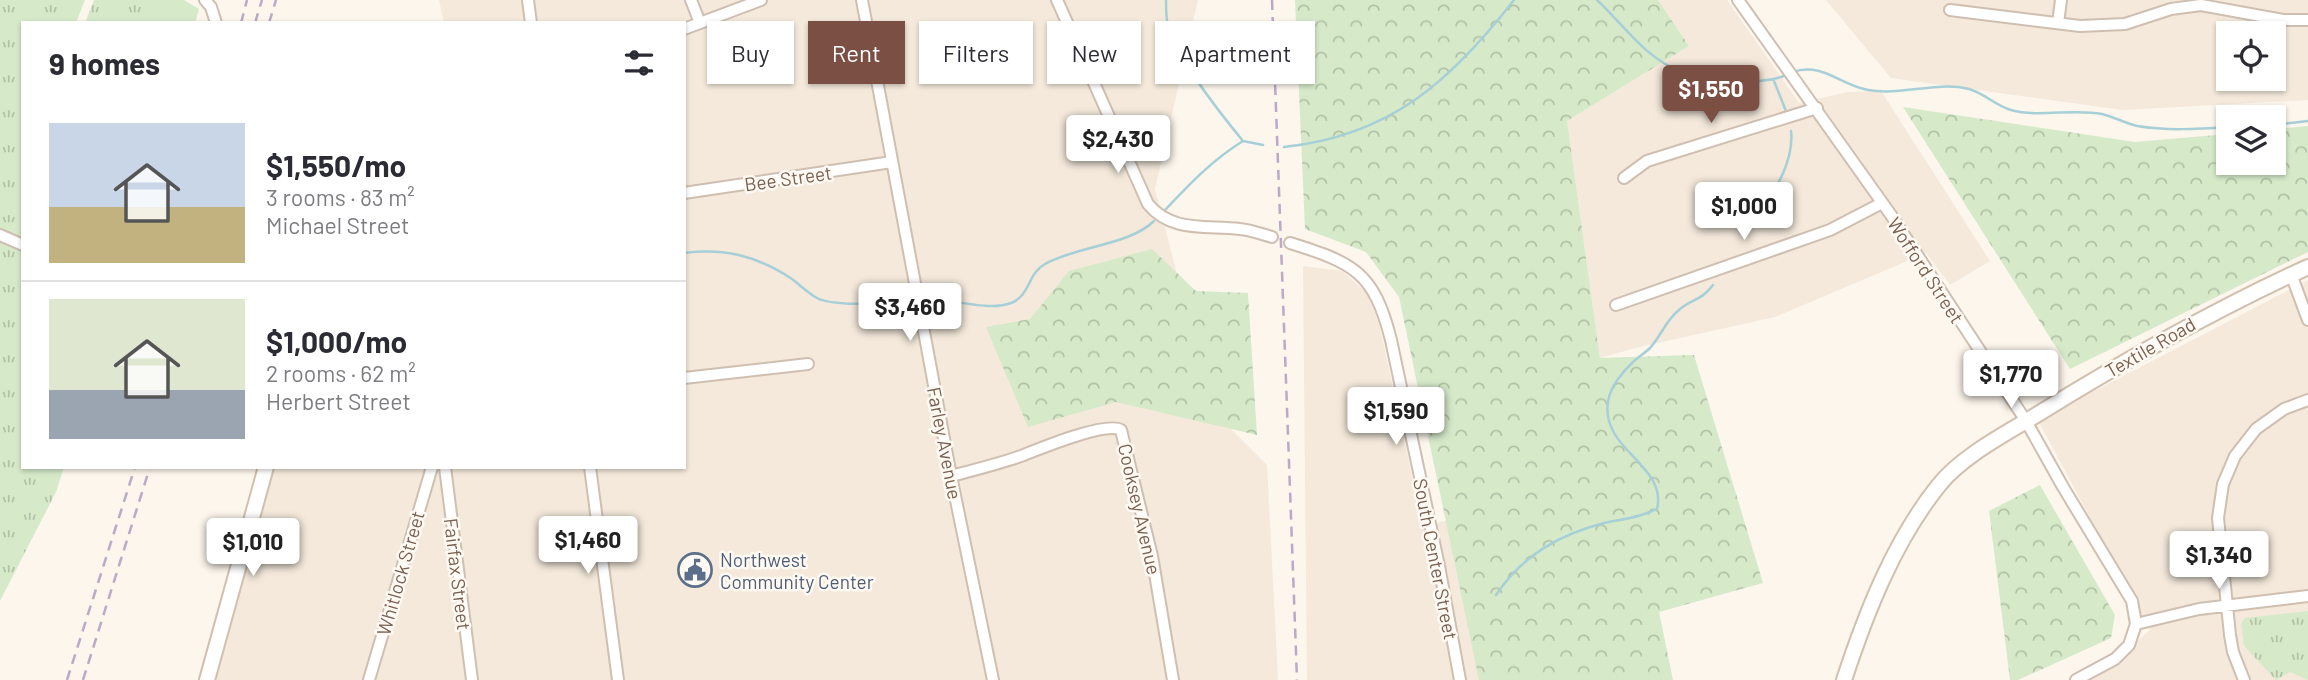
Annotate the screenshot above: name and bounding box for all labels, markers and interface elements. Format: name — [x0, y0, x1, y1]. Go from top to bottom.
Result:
chip: Buy — [707, 21, 794, 84]
chip: Rent — [808, 21, 905, 84]
chip: Filters — [919, 21, 1033, 84]
chip: New — [1047, 21, 1141, 84]
chip: Apartment — [1155, 21, 1315, 84]
map controls — [2216, 21, 2286, 175]
button: locate — [2216, 21, 2286, 91]
icon: filters — [620, 44, 658, 82]
text: 9 homes — [49, 45, 160, 81]
pin: $1,550 — [1654, 66, 1768, 125]
text: $1,550 — [1678, 74, 1744, 102]
button: layers — [2216, 105, 2286, 175]
pin: $2,430 — [1061, 116, 1175, 175]
text: $2,430 — [1082, 124, 1154, 152]
text: $1,550/mo — [266, 147, 406, 183]
icon: home — [105, 151, 189, 235]
street label: Bee Street — [743, 160, 833, 196]
pin: $1,000 — [1687, 182, 1801, 242]
text: 3 rooms · 83 m² — [266, 183, 415, 211]
text: $1,000 — [1711, 191, 1777, 219]
text: Michael Street — [266, 211, 409, 239]
street label: Wofford Street — [1883, 213, 1969, 327]
pin: $3,460 — [853, 284, 967, 343]
text: $3,460 — [874, 292, 946, 320]
street label: Textile Road — [2101, 312, 2199, 382]
text: $1,000/mo — [266, 323, 407, 359]
icon: home — [105, 327, 189, 411]
pin: $1,770 — [1954, 350, 2068, 410]
text: 2 rooms · 62 m² — [266, 359, 416, 387]
text: $1,770 — [1979, 359, 2043, 387]
street label: Farley Avenue — [923, 385, 967, 501]
text: Herbert Street — [266, 387, 411, 415]
pin: $1,590 — [1339, 388, 1453, 447]
text: $1,590 — [1363, 396, 1429, 424]
street label: Cooksey Avenue — [1114, 441, 1166, 577]
street label: South Center Street — [1409, 476, 1463, 642]
street label: Whitlock Street — [371, 508, 429, 638]
pin: $1,460 — [531, 516, 645, 576]
street label: Fairfax Street — [440, 517, 476, 631]
pin: $1,010 — [196, 518, 310, 578]
text: $1,460 — [555, 525, 621, 553]
text: $1,010 — [223, 527, 283, 555]
pin: $1,340 — [2162, 532, 2276, 591]
text: $1,340 — [2186, 540, 2252, 568]
place label: Northwest Community Center — [720, 548, 874, 593]
public building icon: Northwest Community Center — [676, 551, 714, 589]

